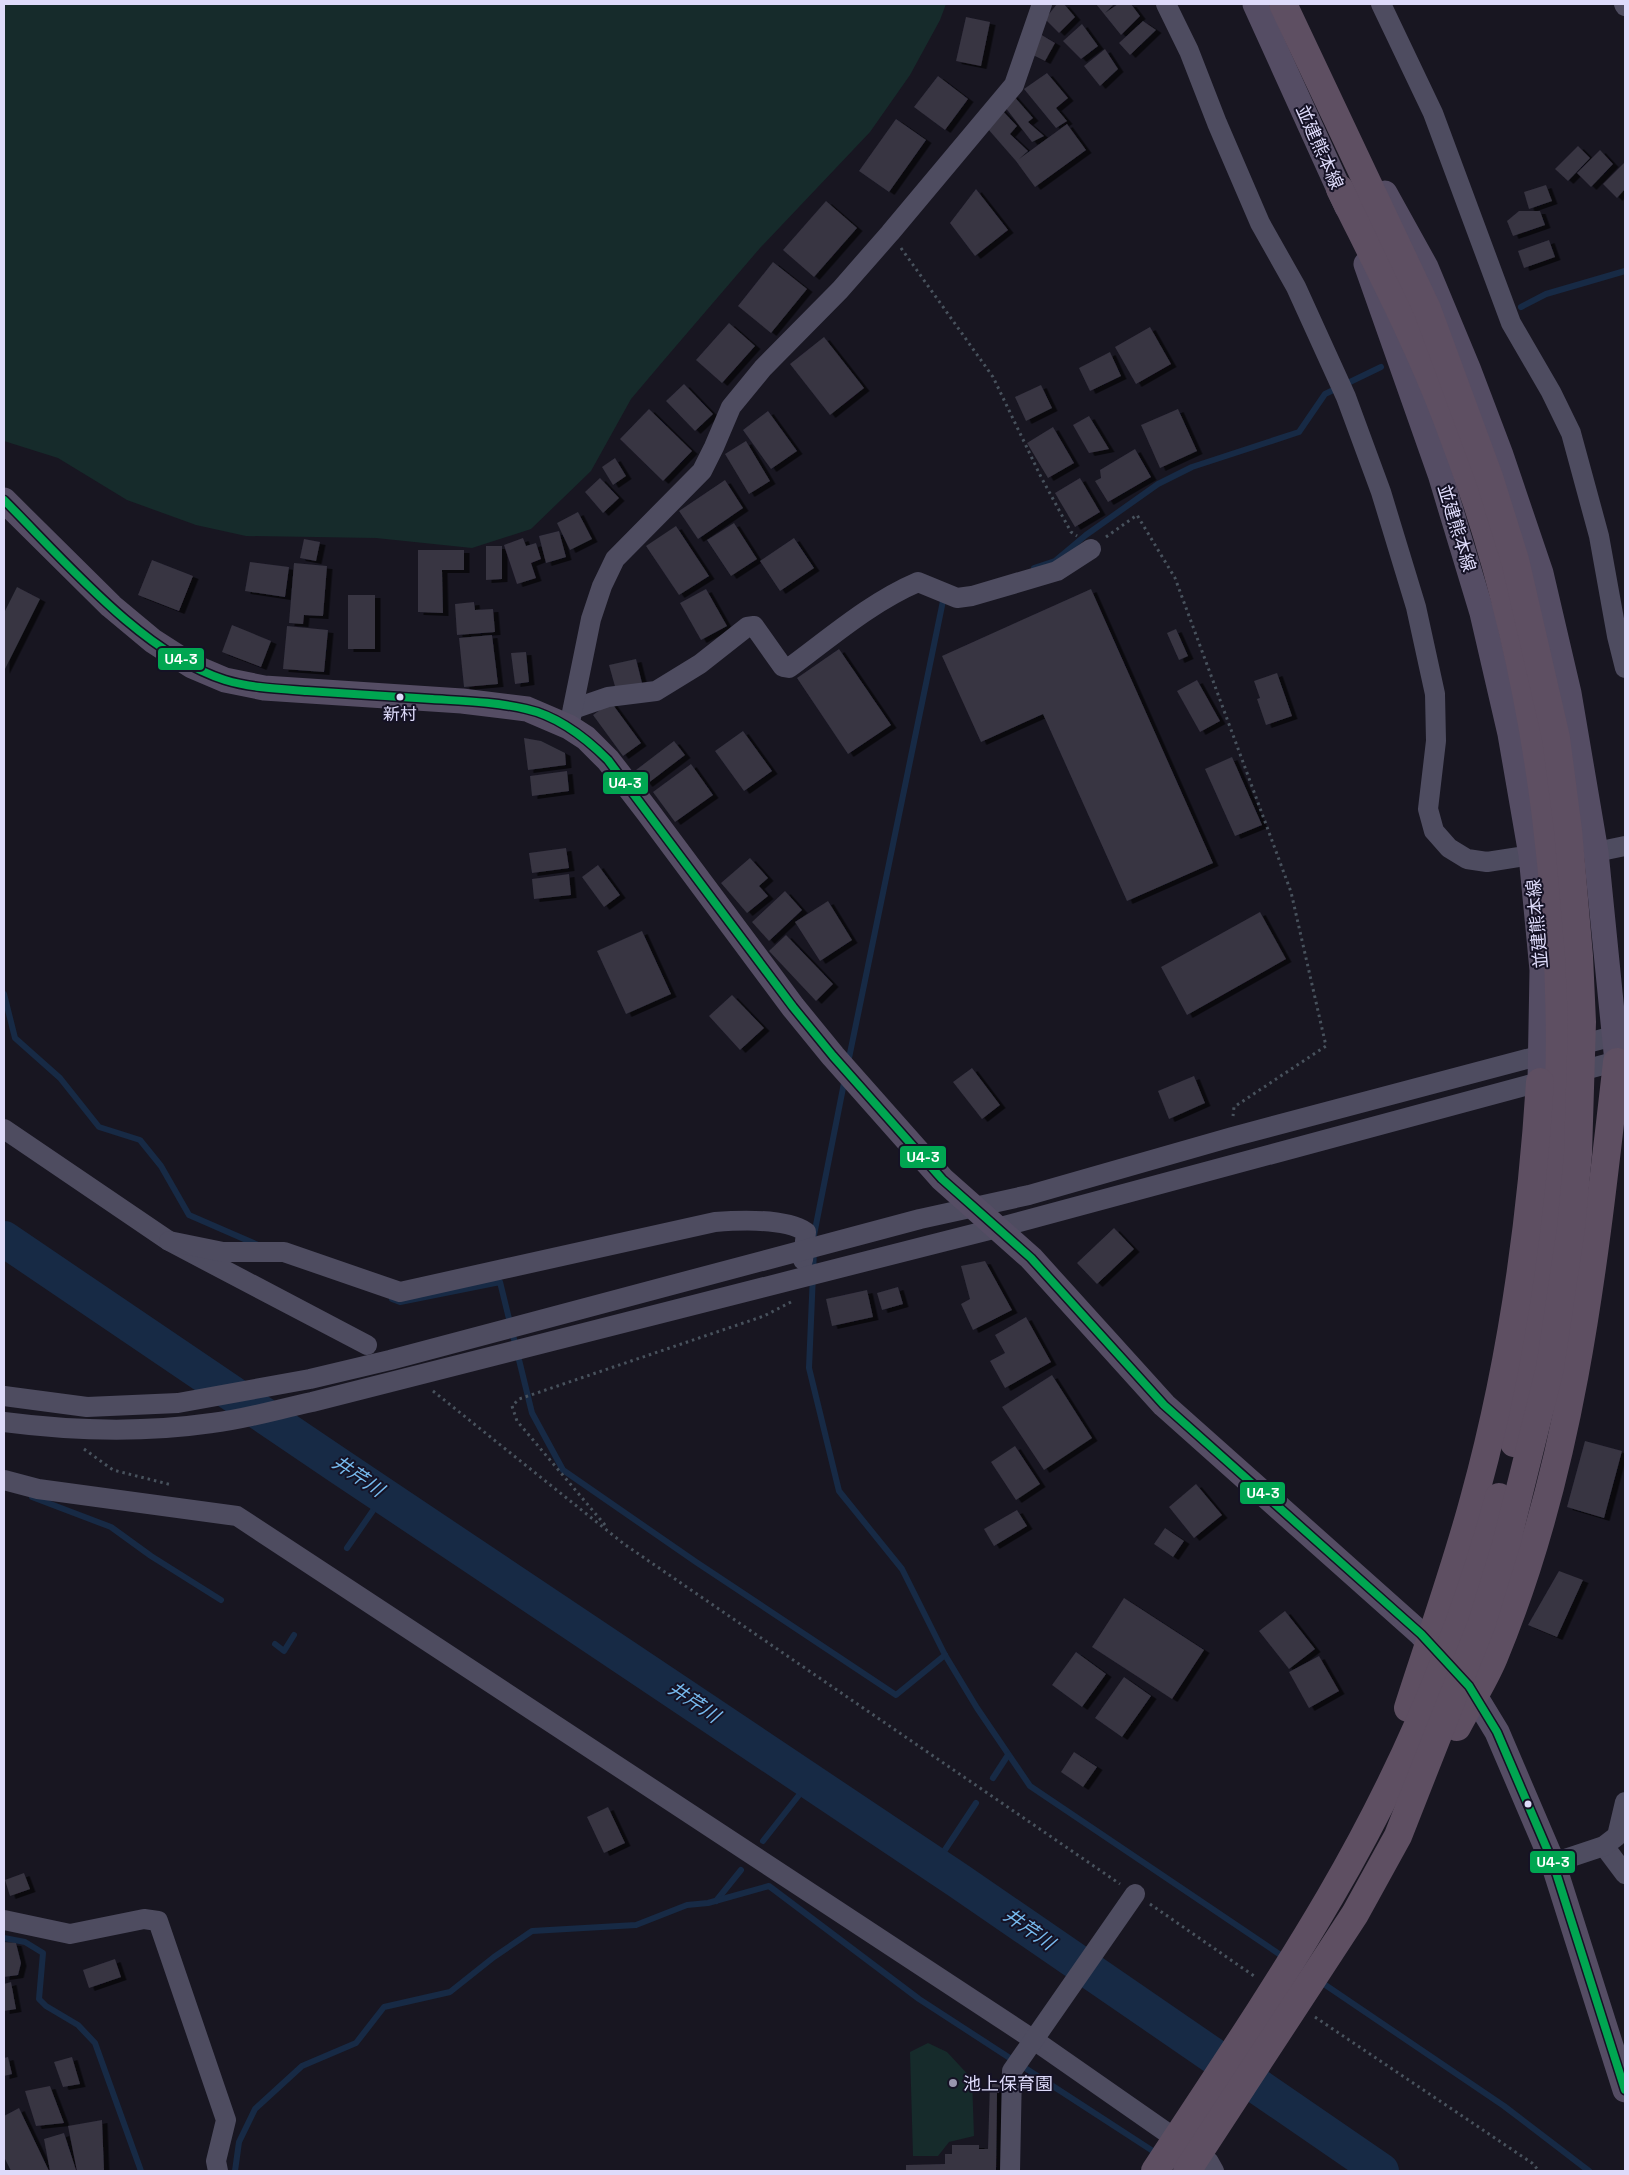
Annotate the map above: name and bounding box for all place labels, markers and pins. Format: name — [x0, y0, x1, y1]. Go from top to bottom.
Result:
marker: 新村 — [395, 692, 405, 702]
place label: 新村 — [383, 703, 417, 725]
unlabelled marker — [1523, 1799, 1533, 1809]
place label: 池上保育園 — [963, 2072, 1053, 2095]
marker: 池上保育園 — [947, 2077, 959, 2089]

